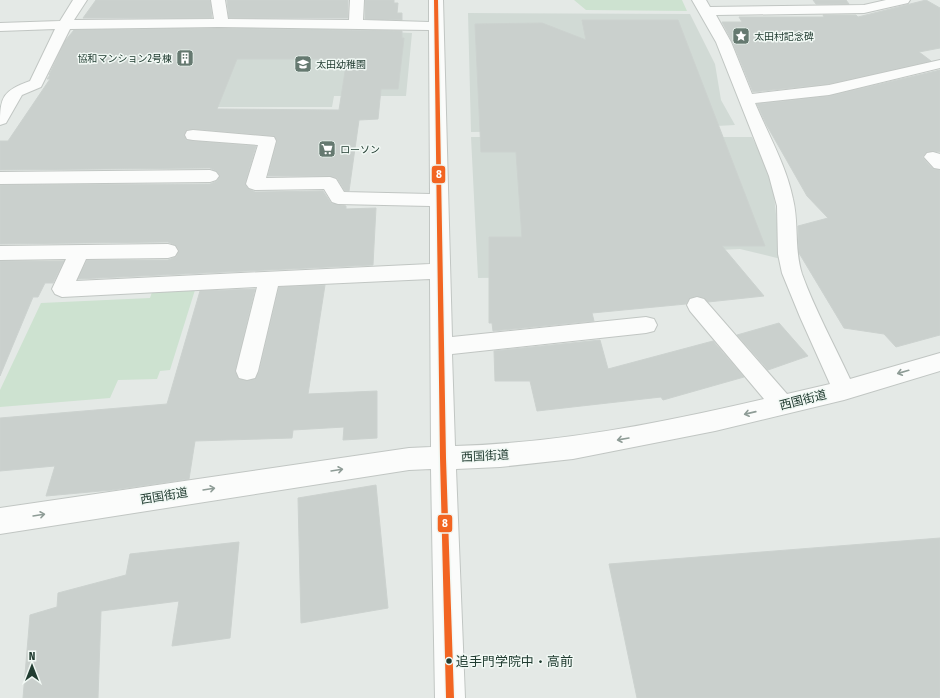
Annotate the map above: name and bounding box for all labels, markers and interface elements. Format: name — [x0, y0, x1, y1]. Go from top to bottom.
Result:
place icon: 太田村記念碑 — [731, 26, 751, 46]
place label: 太田村記念碑 — [754, 31, 814, 43]
building icon: 協和マンション2号棟 — [175, 48, 195, 68]
place label: 協和マンション2号棟 — [78, 53, 172, 65]
school or university icon: 太田幼稚園 — [293, 54, 313, 74]
place label: 太田幼稚園 — [316, 59, 366, 71]
supermarket icon: ローソン — [317, 139, 337, 159]
place label: ローソン — [340, 144, 380, 156]
line badge: 8 — [431, 165, 446, 184]
text: 8 — [436, 168, 442, 181]
one-way arrow — [896, 369, 909, 377]
street label: 西国街道 — [778, 387, 828, 413]
one-way arrow — [744, 409, 757, 417]
one-way arrow — [616, 436, 629, 444]
street label: 西国街道 — [461, 448, 509, 464]
one-way arrow — [330, 466, 343, 474]
street label: 西国街道 — [139, 485, 189, 507]
one-way arrow — [202, 485, 215, 493]
one-way arrow — [32, 511, 45, 519]
line badge: 8 — [437, 514, 453, 533]
text: 8 — [442, 517, 448, 530]
north arrow — [12, 646, 52, 686]
text: N — [29, 650, 35, 663]
place label: 追手門学院中・高前 — [456, 654, 573, 669]
marker: 追手門学院中・高前 — [444, 656, 454, 666]

